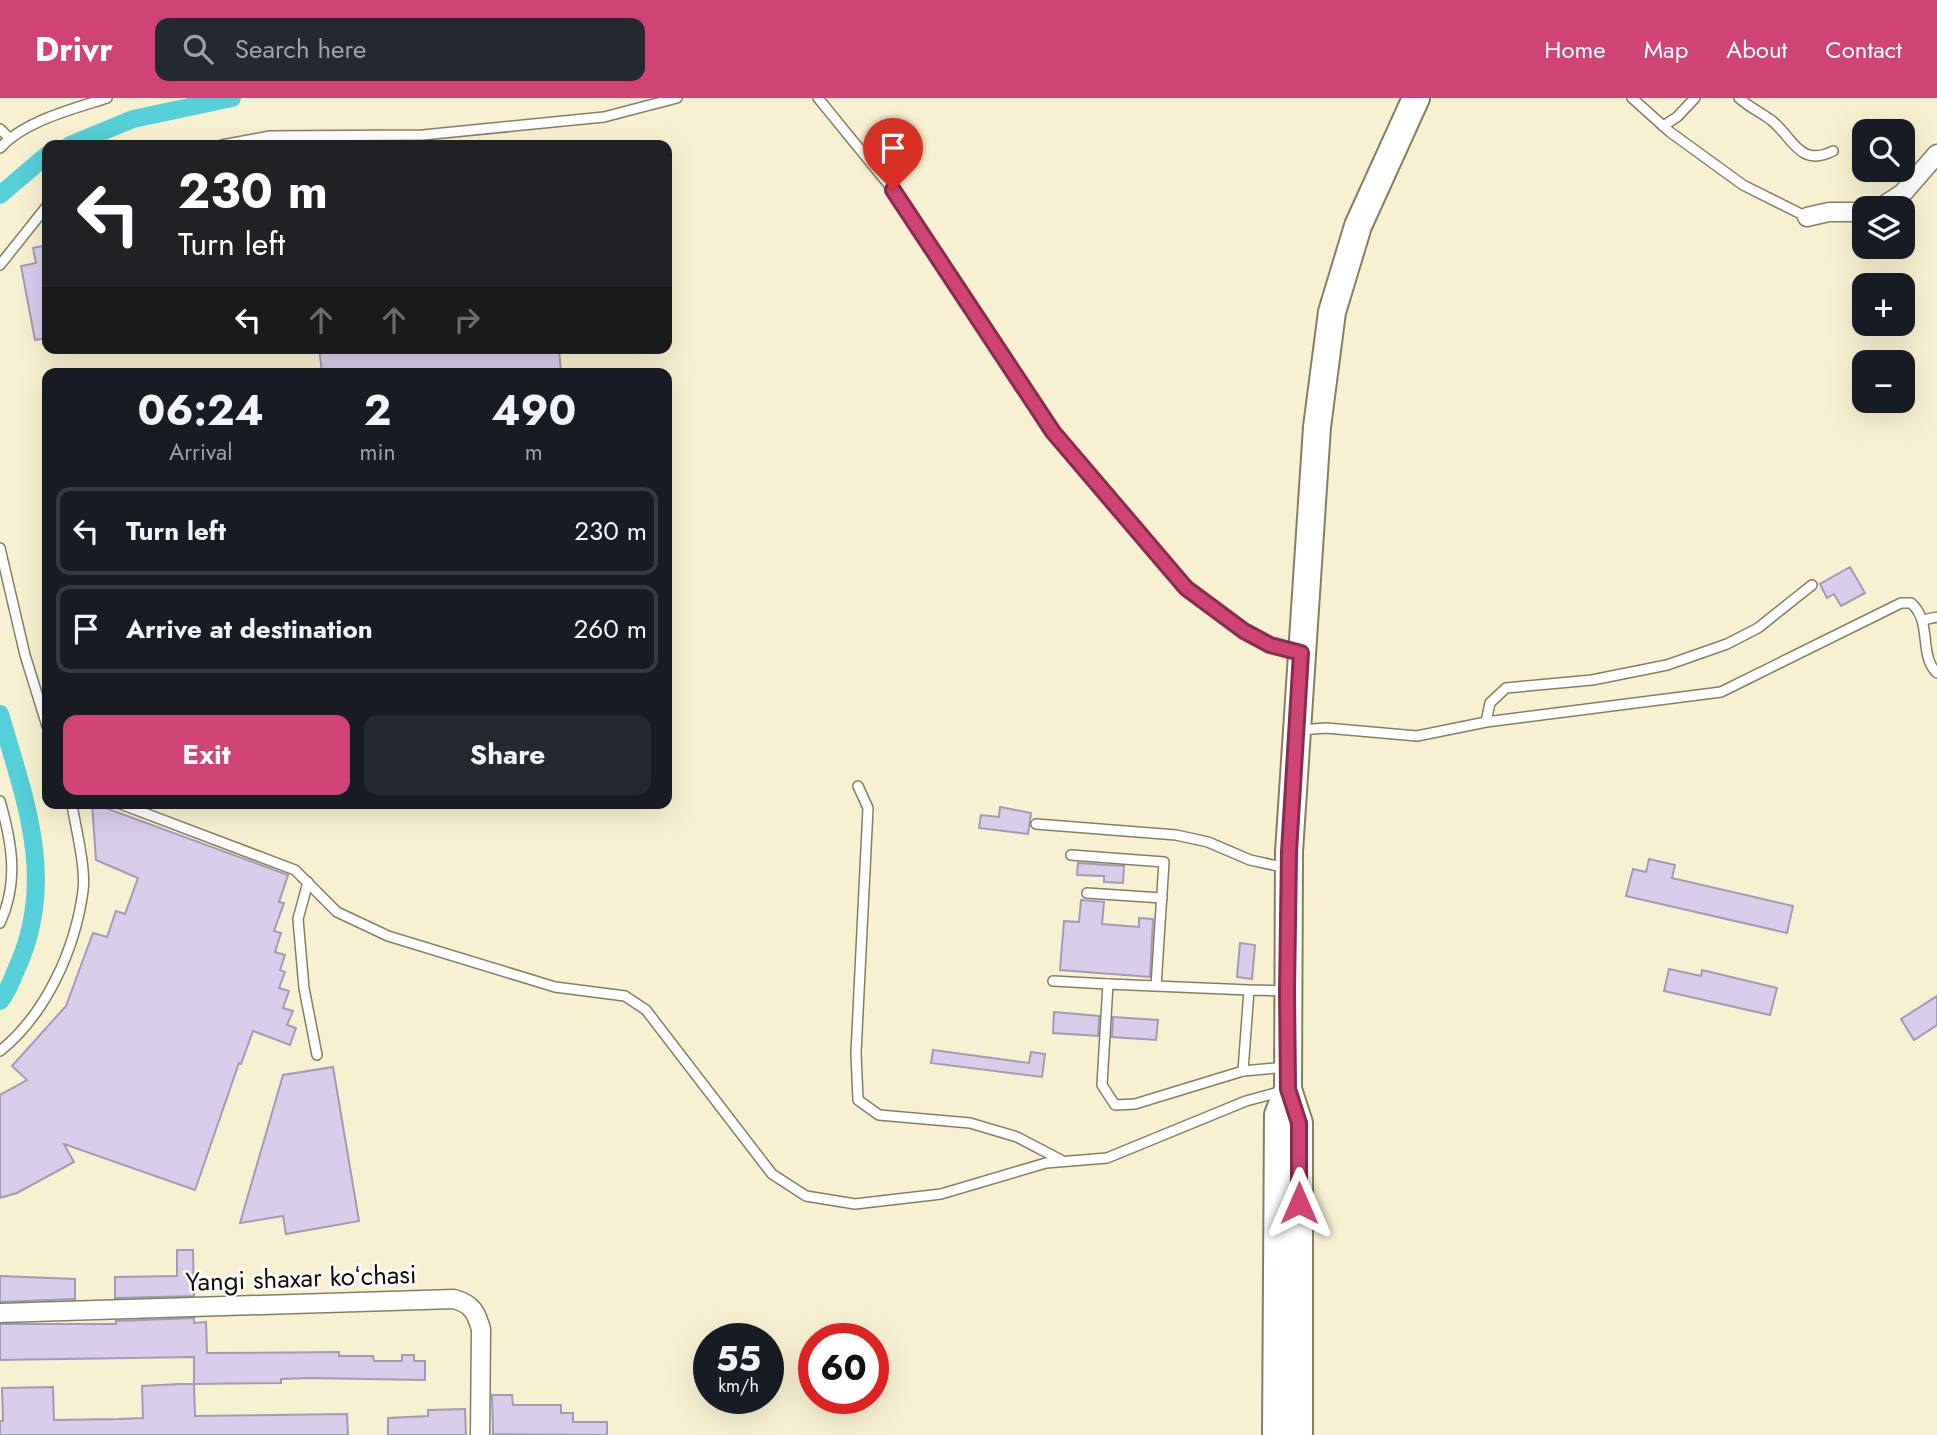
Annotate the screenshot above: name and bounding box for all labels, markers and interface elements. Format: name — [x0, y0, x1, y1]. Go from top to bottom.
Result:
search box — [155, 18, 645, 81]
text: Drivr — [35, 26, 113, 73]
icon: search — [179, 30, 217, 68]
text: Search here — [235, 30, 366, 68]
text: Home — [1544, 32, 1606, 67]
text: Map — [1644, 32, 1688, 67]
text: About — [1726, 32, 1787, 67]
text: Contact — [1825, 32, 1902, 67]
pin — [863, 118, 923, 190]
map controls — [1852, 119, 1915, 413]
button: search — [1852, 119, 1915, 182]
icon: arrive — [874, 129, 912, 167]
text: 230 m — [178, 156, 328, 226]
icon: left — [63, 168, 154, 259]
button: layers — [1852, 196, 1915, 259]
text: Turn left — [178, 221, 285, 267]
button: + — [1852, 273, 1915, 336]
icon: left — [229, 301, 267, 339]
icon: ahead — [302, 301, 340, 339]
icon: ahead — [375, 301, 413, 339]
icon: right — [448, 301, 486, 339]
button: − — [1852, 350, 1915, 413]
text: 06:24 — [138, 380, 264, 441]
text: 2 — [364, 380, 391, 441]
text: 490 — [491, 380, 576, 441]
text: Arrival — [169, 435, 232, 469]
text: min — [360, 435, 396, 469]
text: m — [525, 435, 543, 469]
icon: left — [67, 512, 105, 550]
text: Turn left — [126, 512, 226, 550]
text: 230 m — [574, 512, 647, 550]
icon: arrive — [67, 610, 105, 648]
text: Arrive at destination — [126, 610, 373, 648]
text: 260 m — [574, 610, 647, 648]
button: Exit — [63, 715, 350, 795]
button: Share — [364, 715, 651, 795]
position arrow — [1262, 1166, 1336, 1240]
street label: Yangi shaxar koʻchasi — [185, 1255, 417, 1301]
speed limit sign: 60 — [798, 1323, 889, 1414]
text: 55 — [716, 1334, 761, 1384]
text: km/h — [718, 1373, 759, 1399]

